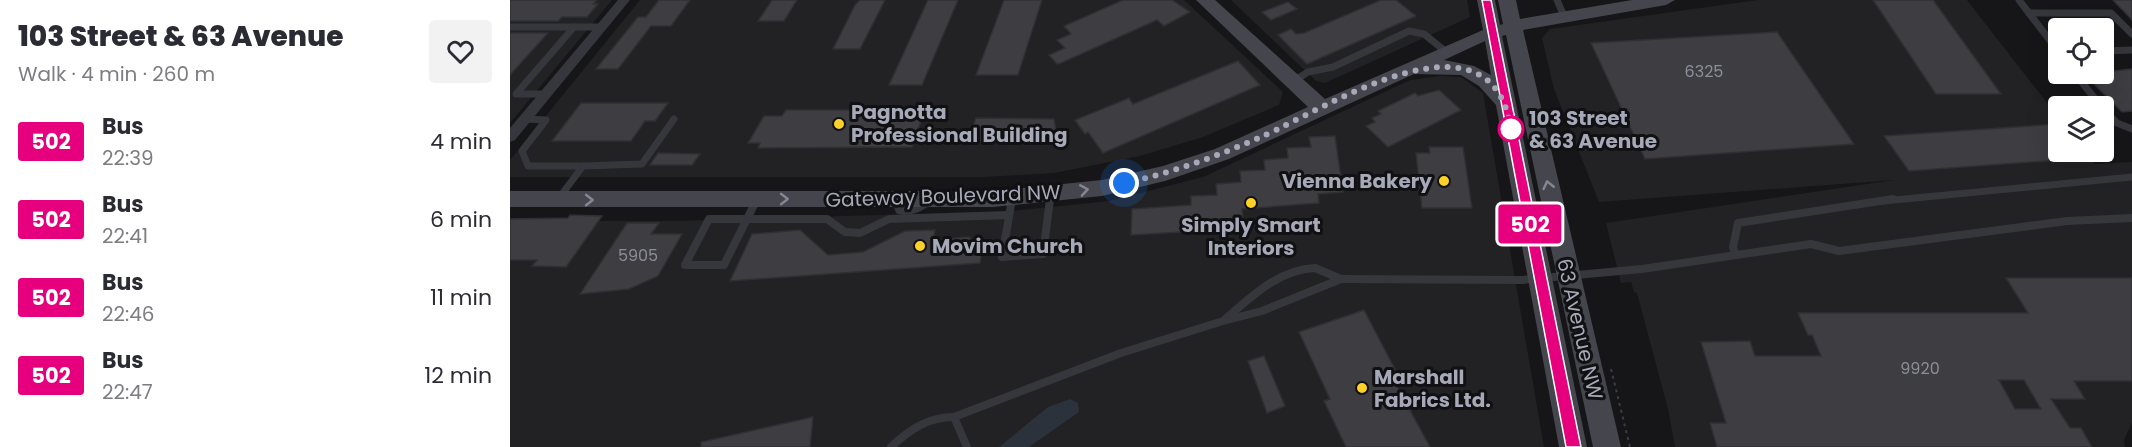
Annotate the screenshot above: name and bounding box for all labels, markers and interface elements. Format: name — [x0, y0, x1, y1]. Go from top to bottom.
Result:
text: 103 Street & 63 Avenue — [18, 17, 344, 56]
map controls — [2048, 18, 2114, 162]
button: locate — [2048, 18, 2114, 84]
button: heart — [429, 20, 492, 83]
text: Walk · 4 min · 260 m — [18, 60, 215, 88]
house number: 6325 — [1685, 60, 1723, 83]
button: layers — [2048, 96, 2114, 162]
place label: Pagnotta Professional Building — [851, 98, 1067, 149]
place label: 103 Street & 63 Avenue — [1529, 104, 1657, 155]
text: Bus — [102, 111, 144, 142]
marker: 103 Street & 63 Avenue — [1498, 116, 1524, 142]
marker: Pagnotta Professional Building — [832, 117, 846, 131]
text: 4 min — [430, 126, 492, 157]
text: 502 — [31, 127, 71, 156]
text: 22:39 — [102, 144, 154, 172]
place label: Vienna Bakery — [1282, 167, 1432, 195]
your location — [1109, 168, 1139, 198]
marker: Vienna Bakery — [1437, 174, 1451, 188]
street label: Gateway Boulevard NW — [825, 178, 1061, 214]
one-way arrow — [1542, 180, 1555, 190]
one-way arrow — [1079, 185, 1089, 197]
text: Bus — [102, 189, 144, 220]
one-way arrow — [780, 193, 789, 205]
one-way arrow — [585, 194, 594, 206]
marker: Simply Smart Interiors — [1244, 196, 1258, 210]
text: 6 min — [430, 204, 492, 235]
line badge: 502 — [1496, 204, 1564, 244]
text: 502 — [31, 205, 71, 234]
text: 502 — [1510, 210, 1550, 239]
place label: Simply Smart Interiors — [1181, 211, 1321, 262]
text: 22:41 — [102, 222, 148, 250]
place label: Movim Church — [932, 232, 1083, 260]
marker: Movim Church — [913, 239, 927, 253]
house number: 5905 — [618, 244, 658, 267]
street label: 63 Avenue NW — [1550, 256, 1610, 403]
text: Bus — [102, 267, 144, 298]
text: 11 min — [430, 282, 492, 313]
text: 502 — [31, 283, 71, 312]
text: 22:46 — [102, 300, 155, 328]
text: Bus — [102, 345, 144, 376]
house number: 9920 — [1900, 357, 1940, 380]
text: 12 min — [424, 360, 492, 391]
text: 502 — [31, 361, 71, 390]
place label: Marshall Fabrics Ltd. — [1374, 363, 1491, 414]
text: 22:47 — [102, 378, 153, 406]
marker: Marshall Fabrics Ltd. — [1355, 381, 1369, 395]

